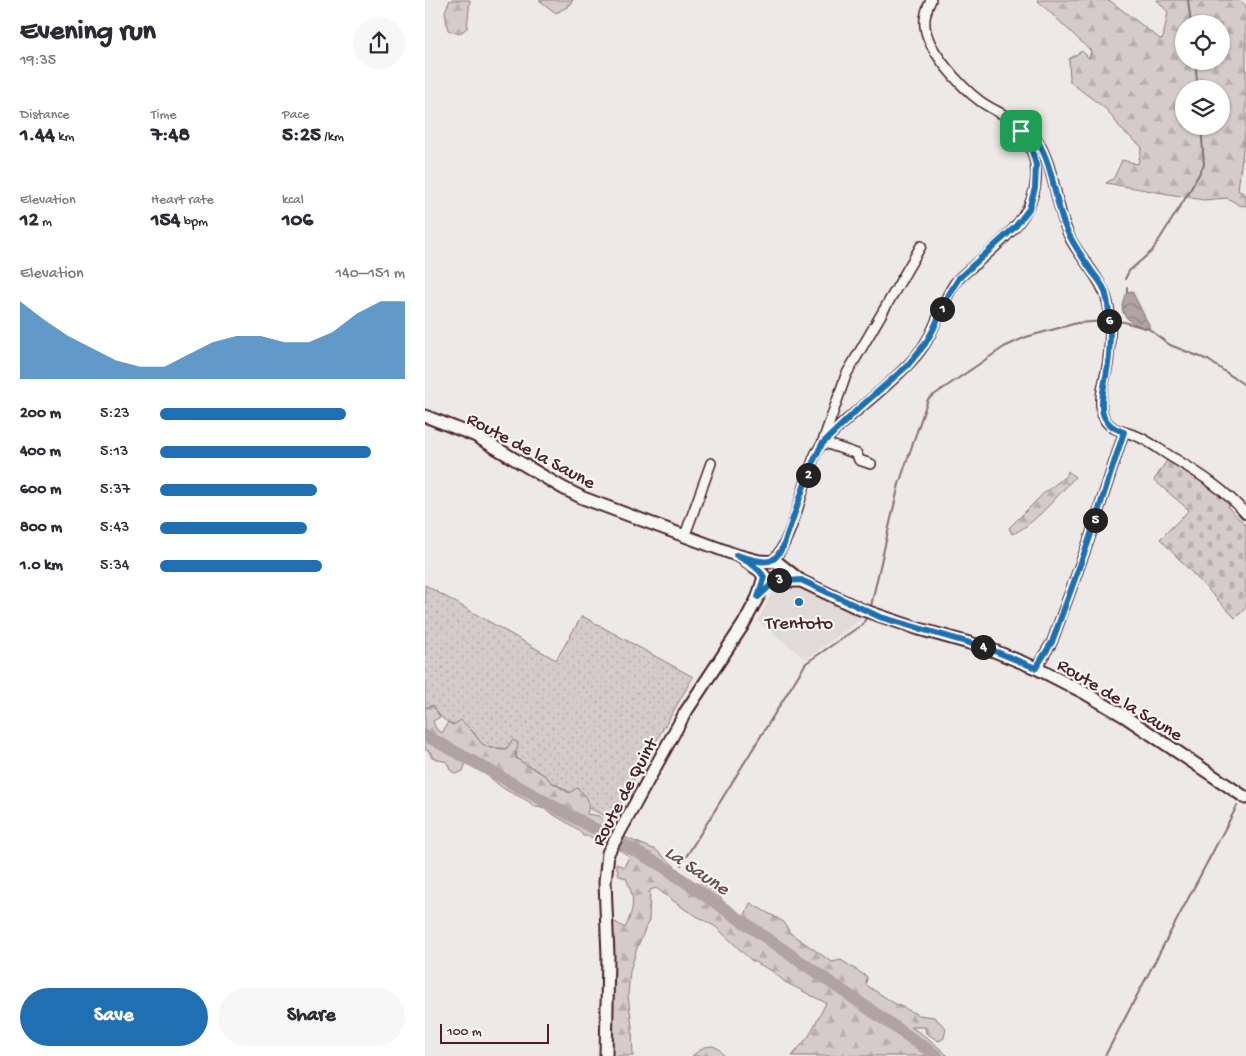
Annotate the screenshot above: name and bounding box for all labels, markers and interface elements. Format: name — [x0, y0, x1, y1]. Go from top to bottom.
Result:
map controls — [1175, 15, 1230, 135]
button: locate — [1175, 15, 1230, 70]
text: Evening run — [20, 16, 156, 49]
button: share — [353, 17, 405, 69]
text: 19:35 — [20, 52, 56, 71]
button: layers — [1175, 80, 1230, 135]
text: Distance — [20, 107, 69, 124]
text: Time — [151, 107, 177, 124]
text: Pace — [282, 107, 309, 124]
pin — [1000, 110, 1042, 152]
icon: arrive — [1007, 117, 1035, 145]
text: 1.44 — [20, 124, 55, 149]
text: 7:48 — [151, 124, 190, 149]
text: 5:25 — [282, 124, 321, 149]
text: km — [55, 129, 74, 146]
text: /km — [321, 129, 344, 146]
text: Elevation — [20, 192, 76, 209]
text: Heart rate — [151, 192, 214, 209]
text: kcal — [282, 192, 304, 209]
text: 12 — [20, 209, 39, 234]
text: 154 — [151, 209, 180, 234]
text: 106 — [282, 209, 313, 234]
text: m — [39, 214, 52, 231]
text: bpm — [180, 214, 208, 231]
text: Elevation — [20, 265, 84, 284]
text: 140–151 m — [336, 265, 405, 284]
pin: 1 — [929, 296, 955, 322]
text: 1 — [940, 301, 945, 318]
pin: 6 — [1097, 308, 1121, 334]
text: 6 — [1106, 313, 1113, 330]
text: 200 m — [20, 405, 61, 424]
text: 5:23 — [100, 405, 130, 424]
street label: Route de la Saune — [462, 408, 599, 496]
text: 400 m — [20, 443, 61, 462]
text: 5:13 — [100, 443, 128, 462]
pin: 2 — [795, 462, 821, 488]
text: 2 — [805, 467, 812, 484]
text: 600 m — [20, 481, 61, 500]
text: 5:37 — [100, 481, 130, 500]
pin: 5 — [1083, 508, 1107, 532]
text: 5 — [1092, 512, 1099, 529]
text: 800 m — [20, 519, 62, 538]
text: 5:43 — [100, 519, 129, 538]
text: 1.0 km — [20, 557, 63, 576]
text: 5:34 — [100, 557, 129, 576]
pin: 3 — [767, 568, 791, 592]
text: 3 — [776, 572, 783, 589]
marker: Trentoto — [793, 596, 805, 608]
place label: Trentoto — [764, 613, 833, 636]
pin: 4 — [971, 634, 995, 660]
text: 4 — [980, 639, 987, 656]
street label: Route de la Saune — [1052, 654, 1186, 748]
street label: Route de Quint — [588, 733, 665, 851]
water label: La Saune — [659, 842, 733, 902]
button: Save — [20, 988, 208, 1046]
button: Share — [218, 988, 405, 1046]
scale bar — [440, 1021, 549, 1044]
text: 100 m — [447, 1024, 482, 1041]

